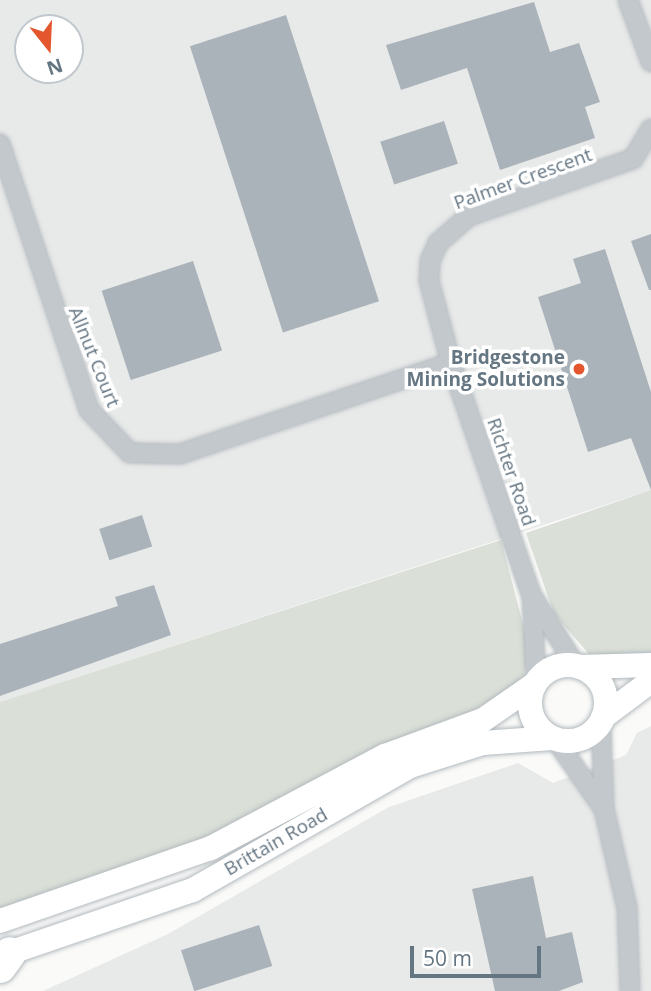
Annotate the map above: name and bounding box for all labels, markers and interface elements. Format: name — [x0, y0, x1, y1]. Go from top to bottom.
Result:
north arrow — [14, 14, 84, 84]
text: N — [44, 52, 66, 82]
street label: Palmer Crescent — [451, 143, 595, 215]
street label: Allnut Court — [64, 303, 124, 411]
place label: Bridgestone Mining Solutions — [407, 347, 565, 391]
marker: Bridgestone Mining Solutions — [571, 361, 587, 377]
street label: Richter Road — [482, 415, 540, 529]
street label: Brittain Road — [220, 803, 332, 881]
scale bar — [413, 932, 544, 976]
text: 50 m — [423, 944, 472, 972]

